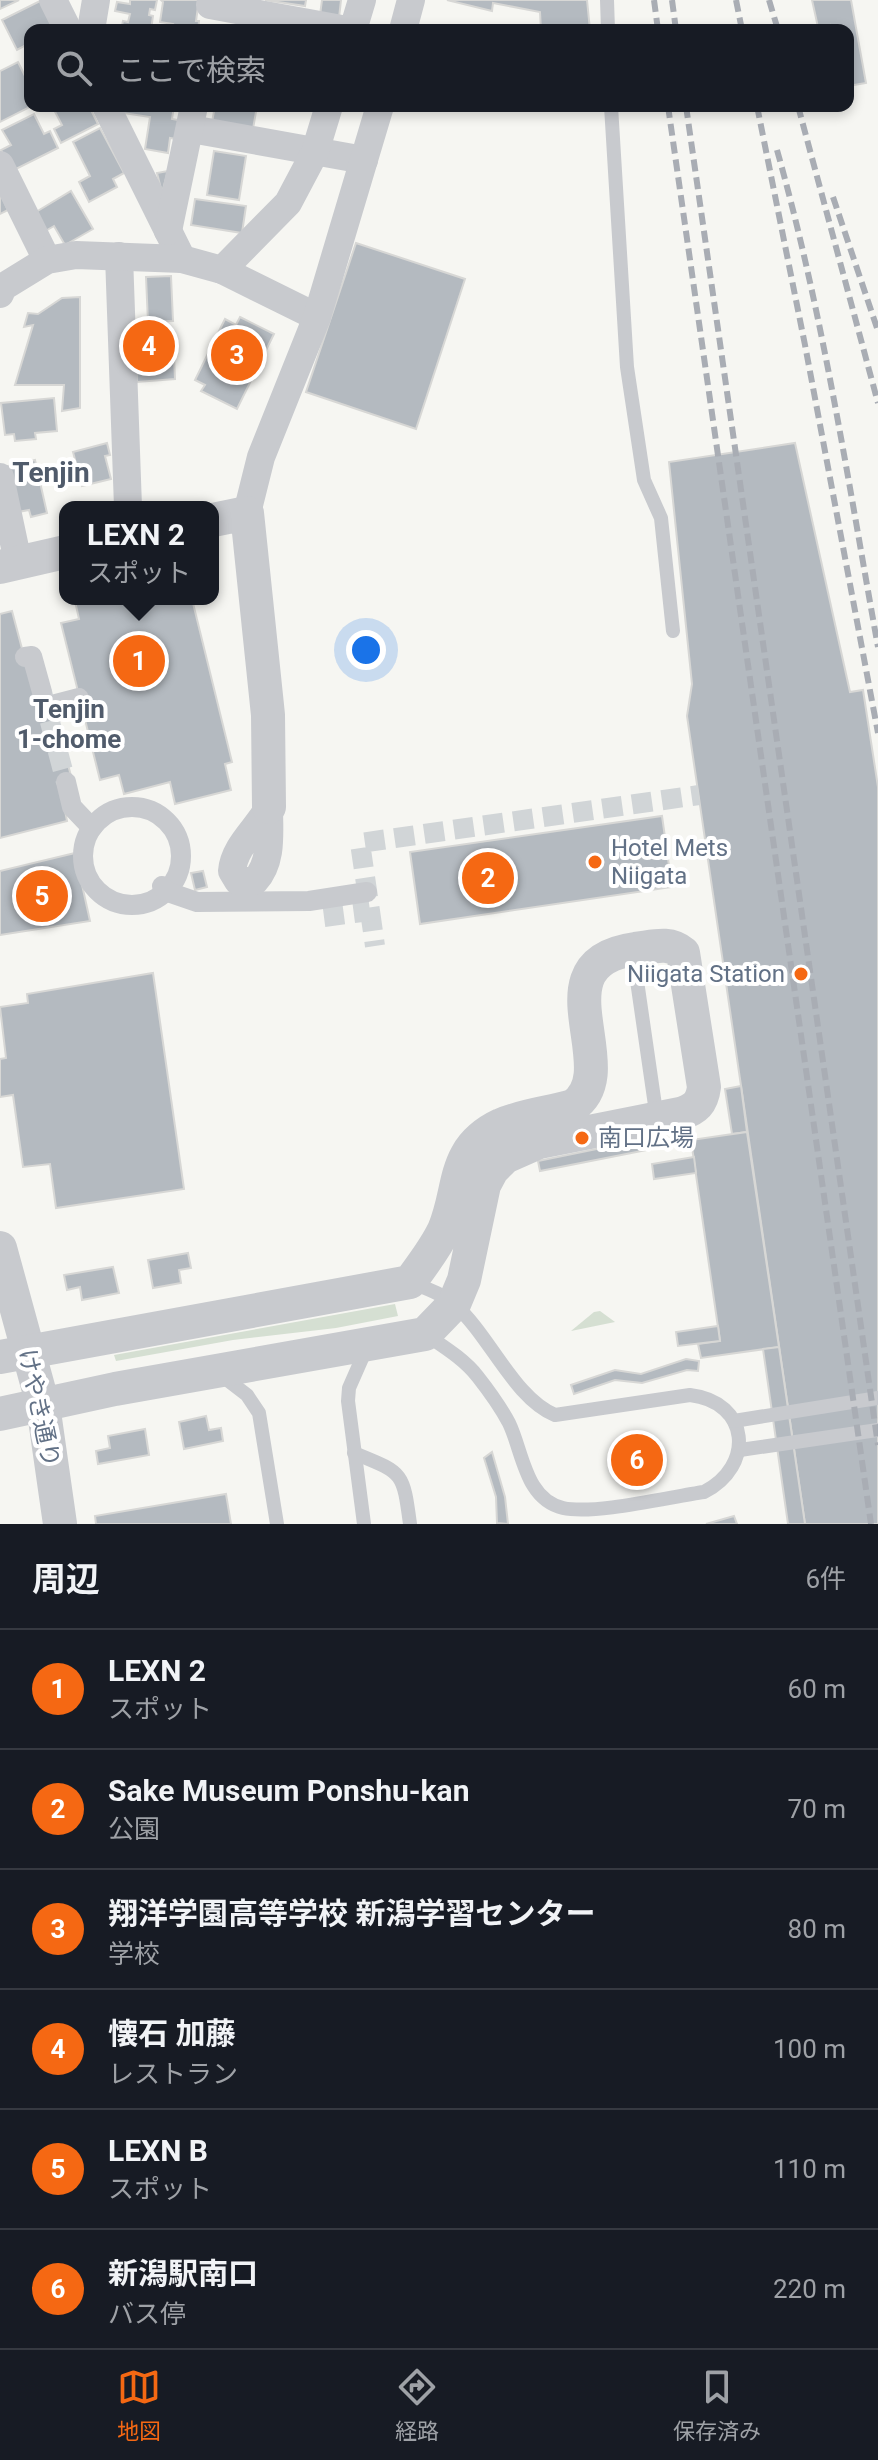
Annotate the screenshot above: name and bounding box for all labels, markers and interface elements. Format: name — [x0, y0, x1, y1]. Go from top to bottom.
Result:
search box — [24, 24, 854, 112]
icon: search — [52, 46, 96, 90]
text: ここで検索 — [116, 53, 266, 88]
pin: 4 — [123, 316, 175, 376]
pin: 3 — [211, 325, 263, 385]
district label: Tenjin — [12, 456, 90, 489]
popup — [59, 501, 219, 605]
text: LEXN 2 — [87, 517, 185, 552]
text: スポット — [87, 558, 191, 588]
your location — [346, 630, 386, 670]
pin: 1 — [113, 631, 165, 691]
district label: Tenjin 1-chome — [17, 694, 121, 754]
place label: Hotel Mets Niigata — [611, 834, 728, 890]
pin: 2 — [462, 848, 514, 908]
marker: Hotel Mets Niigata — [586, 853, 604, 871]
pin: 5 — [16, 866, 68, 926]
place label: Niigata Station — [627, 960, 785, 988]
marker: Niigata Station — [792, 965, 810, 983]
place label: 南口広場 — [598, 1124, 694, 1152]
marker: 南口広場 — [573, 1129, 591, 1147]
street label: けやき通り — [13, 1346, 65, 1470]
pin: 6 — [611, 1430, 663, 1490]
text: 周辺 — [32, 1559, 100, 1599]
text: 6件 — [805, 1564, 846, 1594]
text: LEXN 2 — [108, 1653, 206, 1688]
text: 1 — [51, 1674, 65, 1704]
text: 60 m — [788, 1674, 846, 1704]
text: スポット — [108, 1694, 212, 1724]
text: Sake Museum Ponshu-kan — [108, 1773, 469, 1808]
text: 2 — [51, 1794, 65, 1824]
text: 70 m — [788, 1794, 846, 1824]
text: 公園 — [108, 1814, 160, 1844]
text: 翔洋学園高等学校 新潟学習センター — [108, 1896, 595, 1931]
text: 3 — [51, 1914, 65, 1944]
text: 80 m — [788, 1914, 846, 1944]
text: 学校 — [108, 1939, 160, 1969]
text: 懐石 加藤 — [108, 2016, 235, 2051]
text: 4 — [51, 2034, 65, 2064]
text: 100 m — [773, 2034, 846, 2064]
text: レストラン — [108, 2059, 238, 2089]
text: LEXN B — [108, 2133, 208, 2168]
text: 5 — [51, 2154, 65, 2184]
text: 110 m — [773, 2154, 846, 2184]
text: スポット — [108, 2174, 212, 2204]
text: 新潟駅南口 — [108, 2256, 258, 2291]
text: 6 — [51, 2274, 65, 2304]
text: 220 m — [773, 2274, 846, 2304]
text: バス停 — [108, 2299, 186, 2329]
tab: 地図 — [117, 2365, 161, 2445]
tab: 経路 — [395, 2365, 439, 2445]
tab: 保存済み — [673, 2365, 761, 2445]

